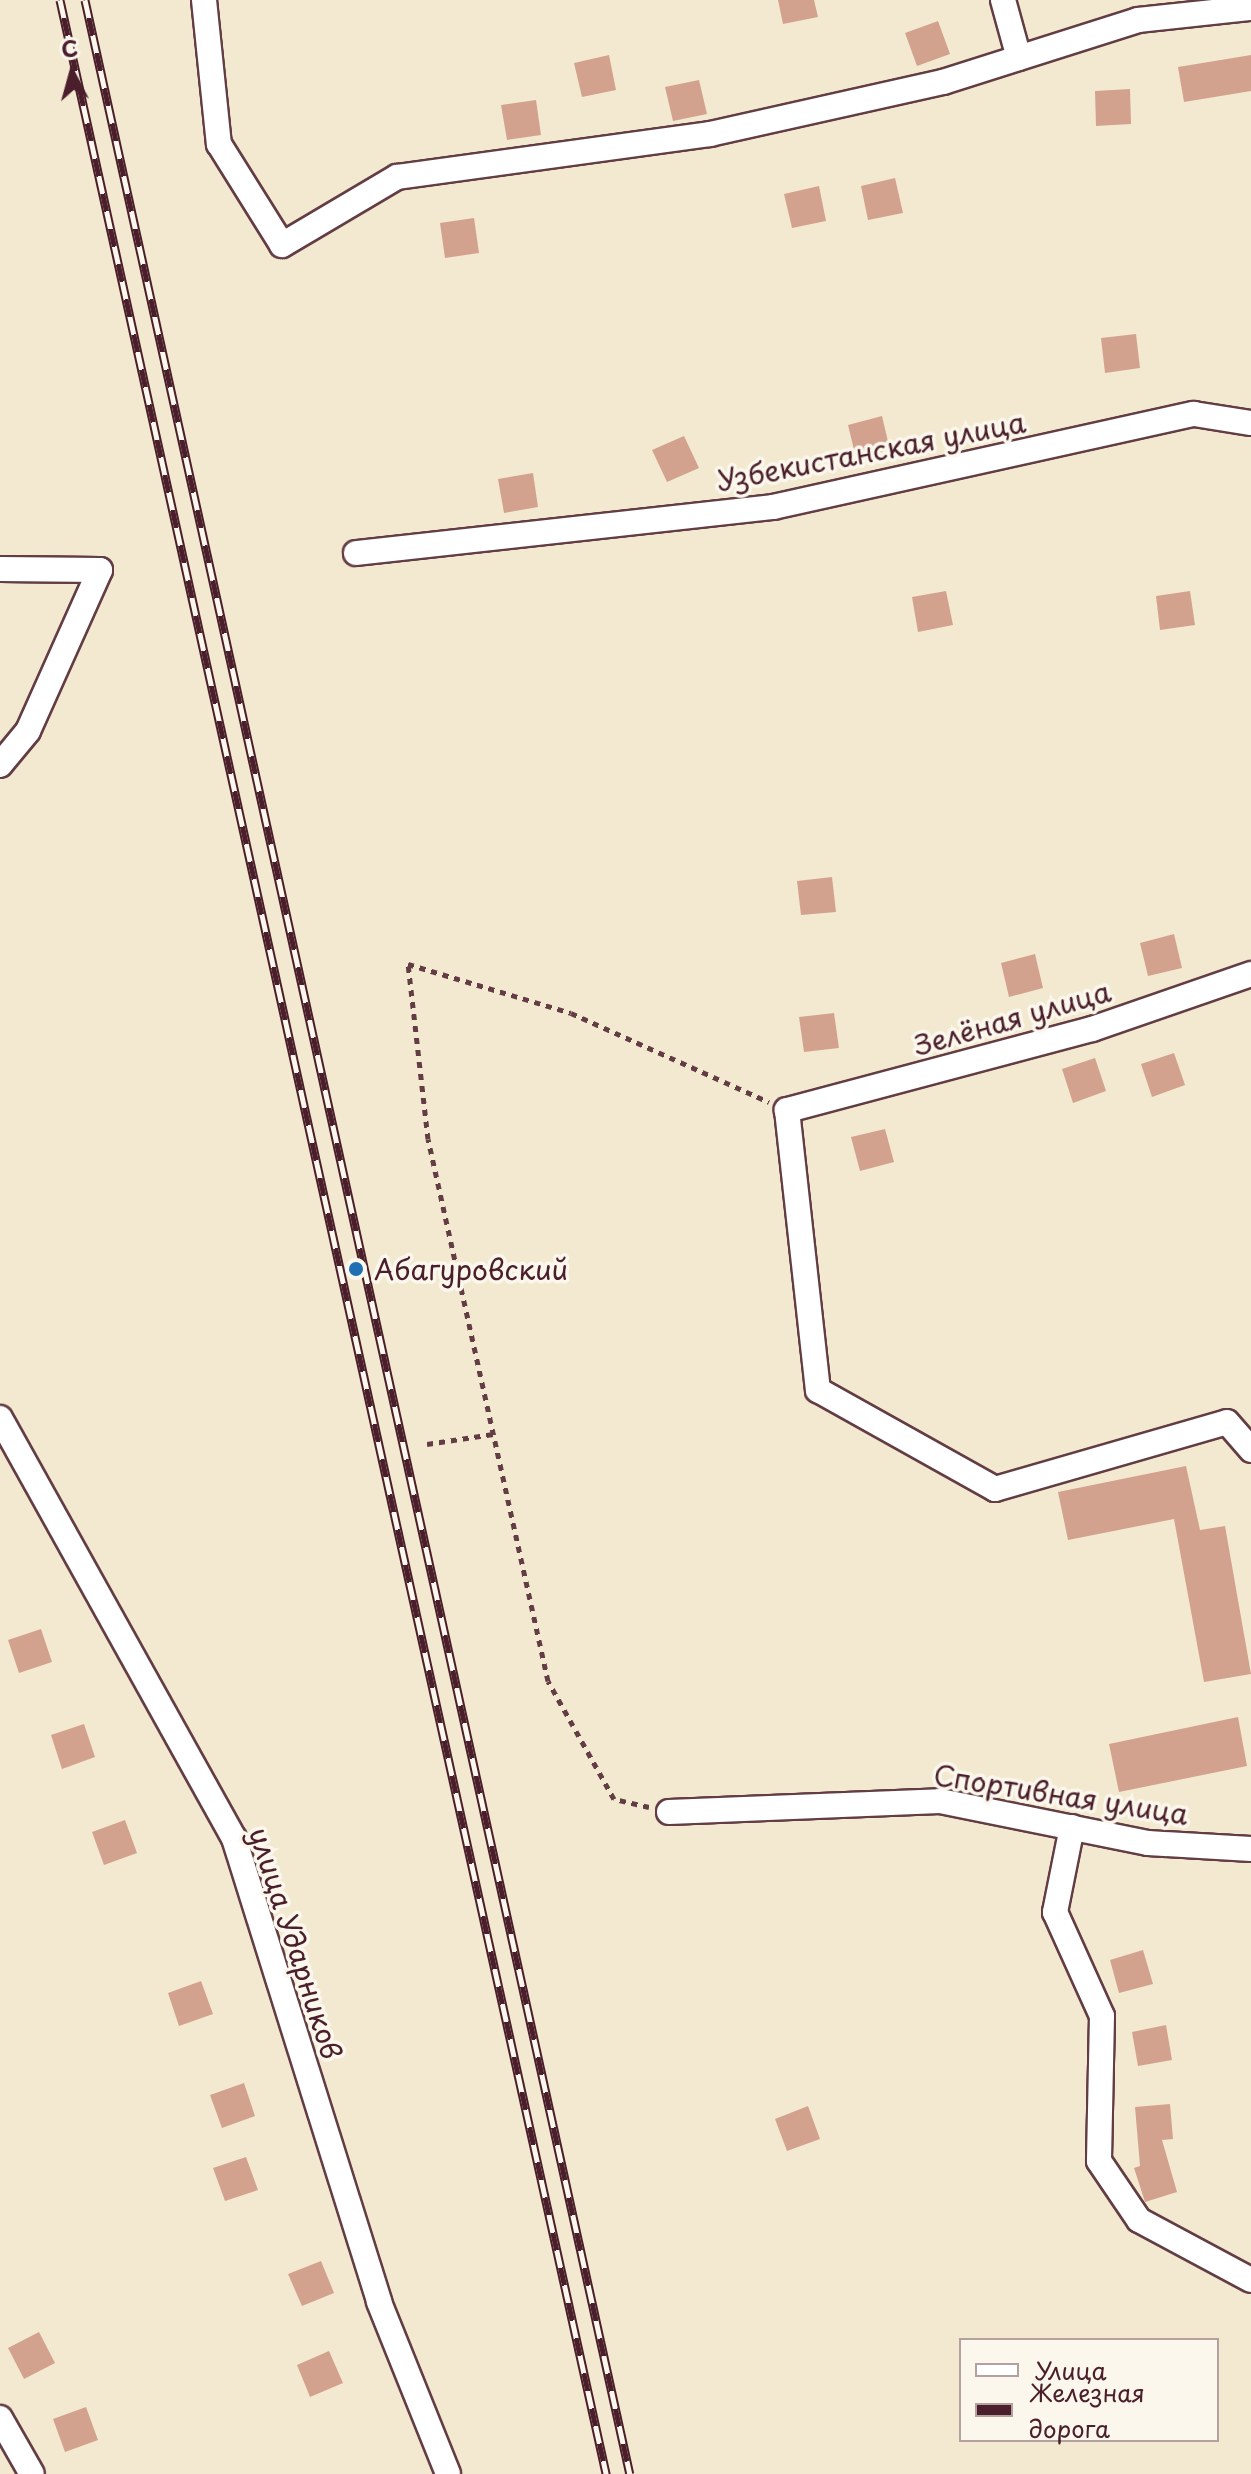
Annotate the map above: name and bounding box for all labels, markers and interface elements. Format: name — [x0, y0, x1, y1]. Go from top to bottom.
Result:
text: С — [59, 30, 79, 65]
north arrow — [32, 32, 112, 112]
street label: Узбекистанская улица — [713, 404, 1029, 498]
street label: Зелёная улица — [909, 974, 1115, 1062]
place label: Абагуровский — [374, 1252, 568, 1286]
marker: Абагуровский — [345, 1258, 367, 1280]
street label: Спортивная улица — [931, 1757, 1191, 1831]
street label: улица Ударников — [242, 1822, 350, 2064]
legend — [959, 2338, 1219, 2442]
text: Улица — [1035, 2352, 1107, 2388]
text: Железная дорога — [1029, 2374, 1145, 2446]

